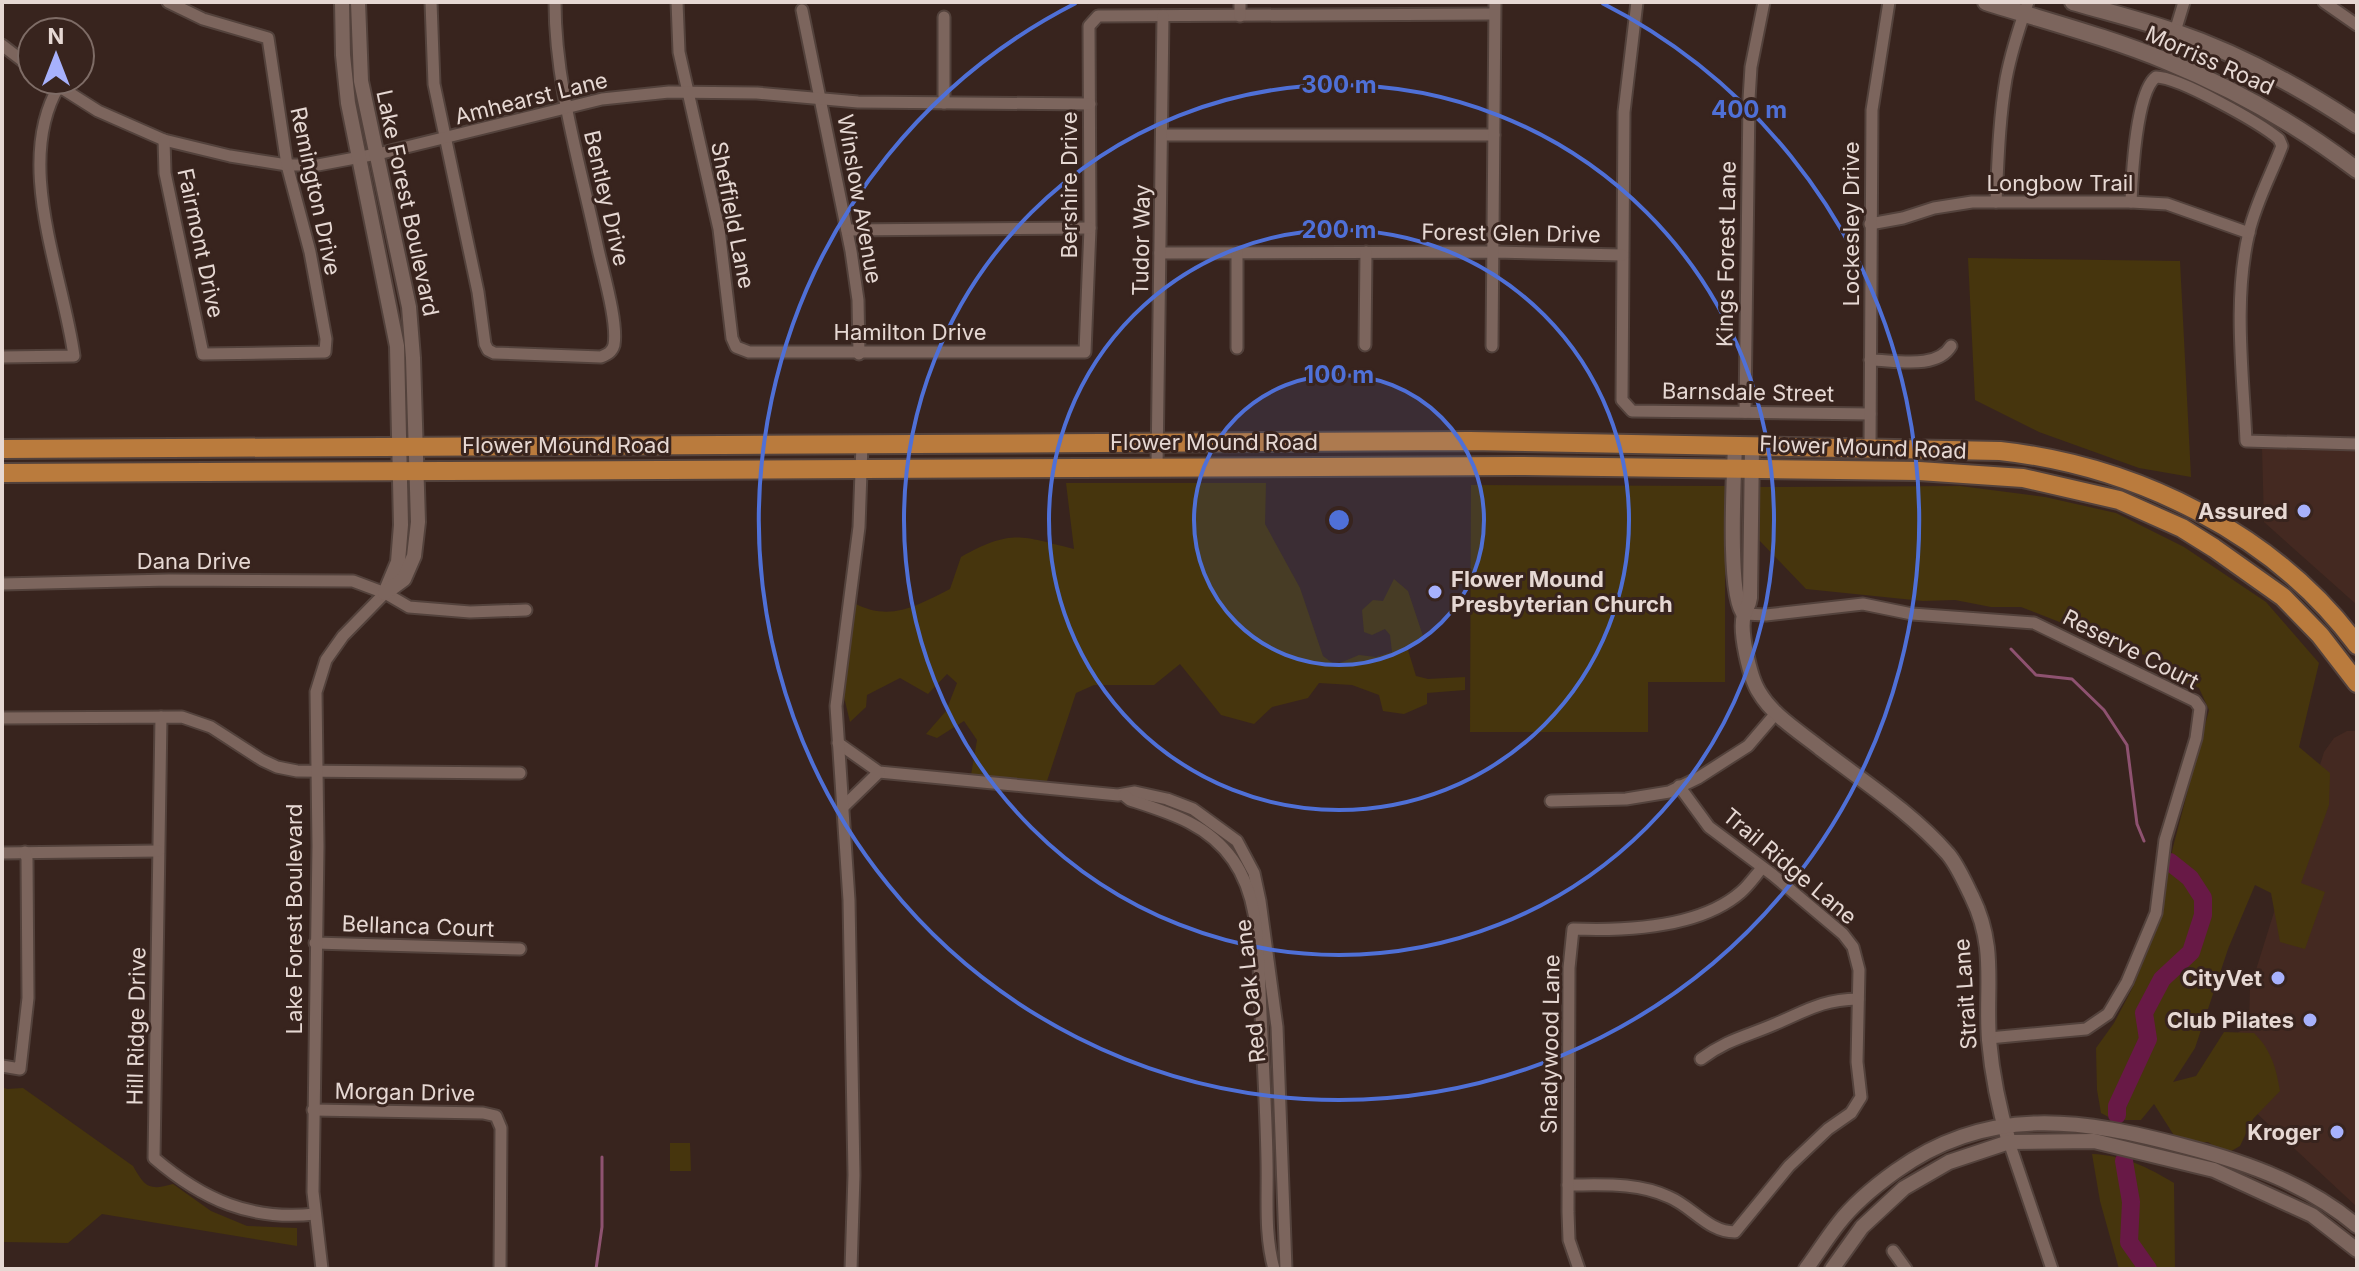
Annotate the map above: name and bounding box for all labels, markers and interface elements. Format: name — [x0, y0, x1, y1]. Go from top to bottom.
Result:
north arrow — [16, 16, 96, 96]
street label: Morriss Road — [2142, 20, 2278, 100]
text: N — [48, 23, 64, 49]
street label: Amhearst Lane — [452, 66, 610, 130]
text: 300 m — [1301, 70, 1377, 99]
street label: Lake Forest Boulevard — [371, 87, 445, 319]
text: 400 m — [1711, 95, 1787, 124]
street label: Remington Drive — [285, 104, 347, 278]
street label: Winslow Avenue — [832, 112, 888, 286]
street label: Bershire Drive — [1056, 112, 1082, 258]
street label: Bentley Drive — [579, 128, 635, 268]
street label: Sheffield Lane — [706, 139, 760, 291]
street label: Lockesley Drive — [1838, 141, 1864, 307]
street label: Kings Forest Lane — [1711, 161, 1741, 347]
street label: Fairmont Drive — [172, 166, 230, 320]
street label: Longbow Trail — [1987, 170, 2133, 196]
street label: Tudor Way — [1127, 184, 1155, 296]
text: 200 m — [1301, 215, 1377, 244]
street label: Forest Glen Drive — [1421, 218, 1601, 248]
street label: Hamilton Drive — [834, 319, 986, 345]
text: 100 m — [1304, 360, 1374, 389]
street label: Barnsdale Street — [1662, 377, 1834, 407]
street label: Flower Mound Road — [1110, 429, 1318, 455]
street label: Flower Mound Road — [1759, 430, 1967, 464]
street label: Flower Mound Road — [462, 432, 670, 458]
place label: Assured — [2198, 498, 2288, 524]
marker: Assured — [2295, 502, 2313, 520]
centre of rings — [1325, 506, 1353, 534]
street label: Dana Drive — [137, 548, 251, 574]
place label: Flower Mound Presbyterian Church — [1451, 566, 1673, 617]
marker: Flower Mound Presbyterian Church — [1426, 583, 1444, 601]
street label: Reserve Court — [2059, 604, 2203, 694]
street label: Trail Ridge Lane — [1718, 803, 1862, 929]
street label: Lake Forest Boulevard — [281, 804, 307, 1034]
street label: Bellanca Court — [341, 910, 495, 942]
street label: Red Oak Lane — [1230, 918, 1270, 1064]
street label: Strait Lane — [1948, 938, 1982, 1050]
street label: Hill Ridge Drive — [122, 946, 150, 1106]
street label: Shadywood Lane — [1535, 954, 1565, 1134]
place label: CityVet — [2182, 965, 2262, 991]
marker: CityVet — [2269, 969, 2287, 987]
place label: Club Pilates — [2167, 1007, 2294, 1033]
marker: Club Pilates — [2301, 1011, 2319, 1029]
street label: Morgan Drive — [334, 1078, 476, 1106]
place label: Kroger — [2247, 1119, 2321, 1145]
marker: Kroger — [2328, 1123, 2346, 1141]

